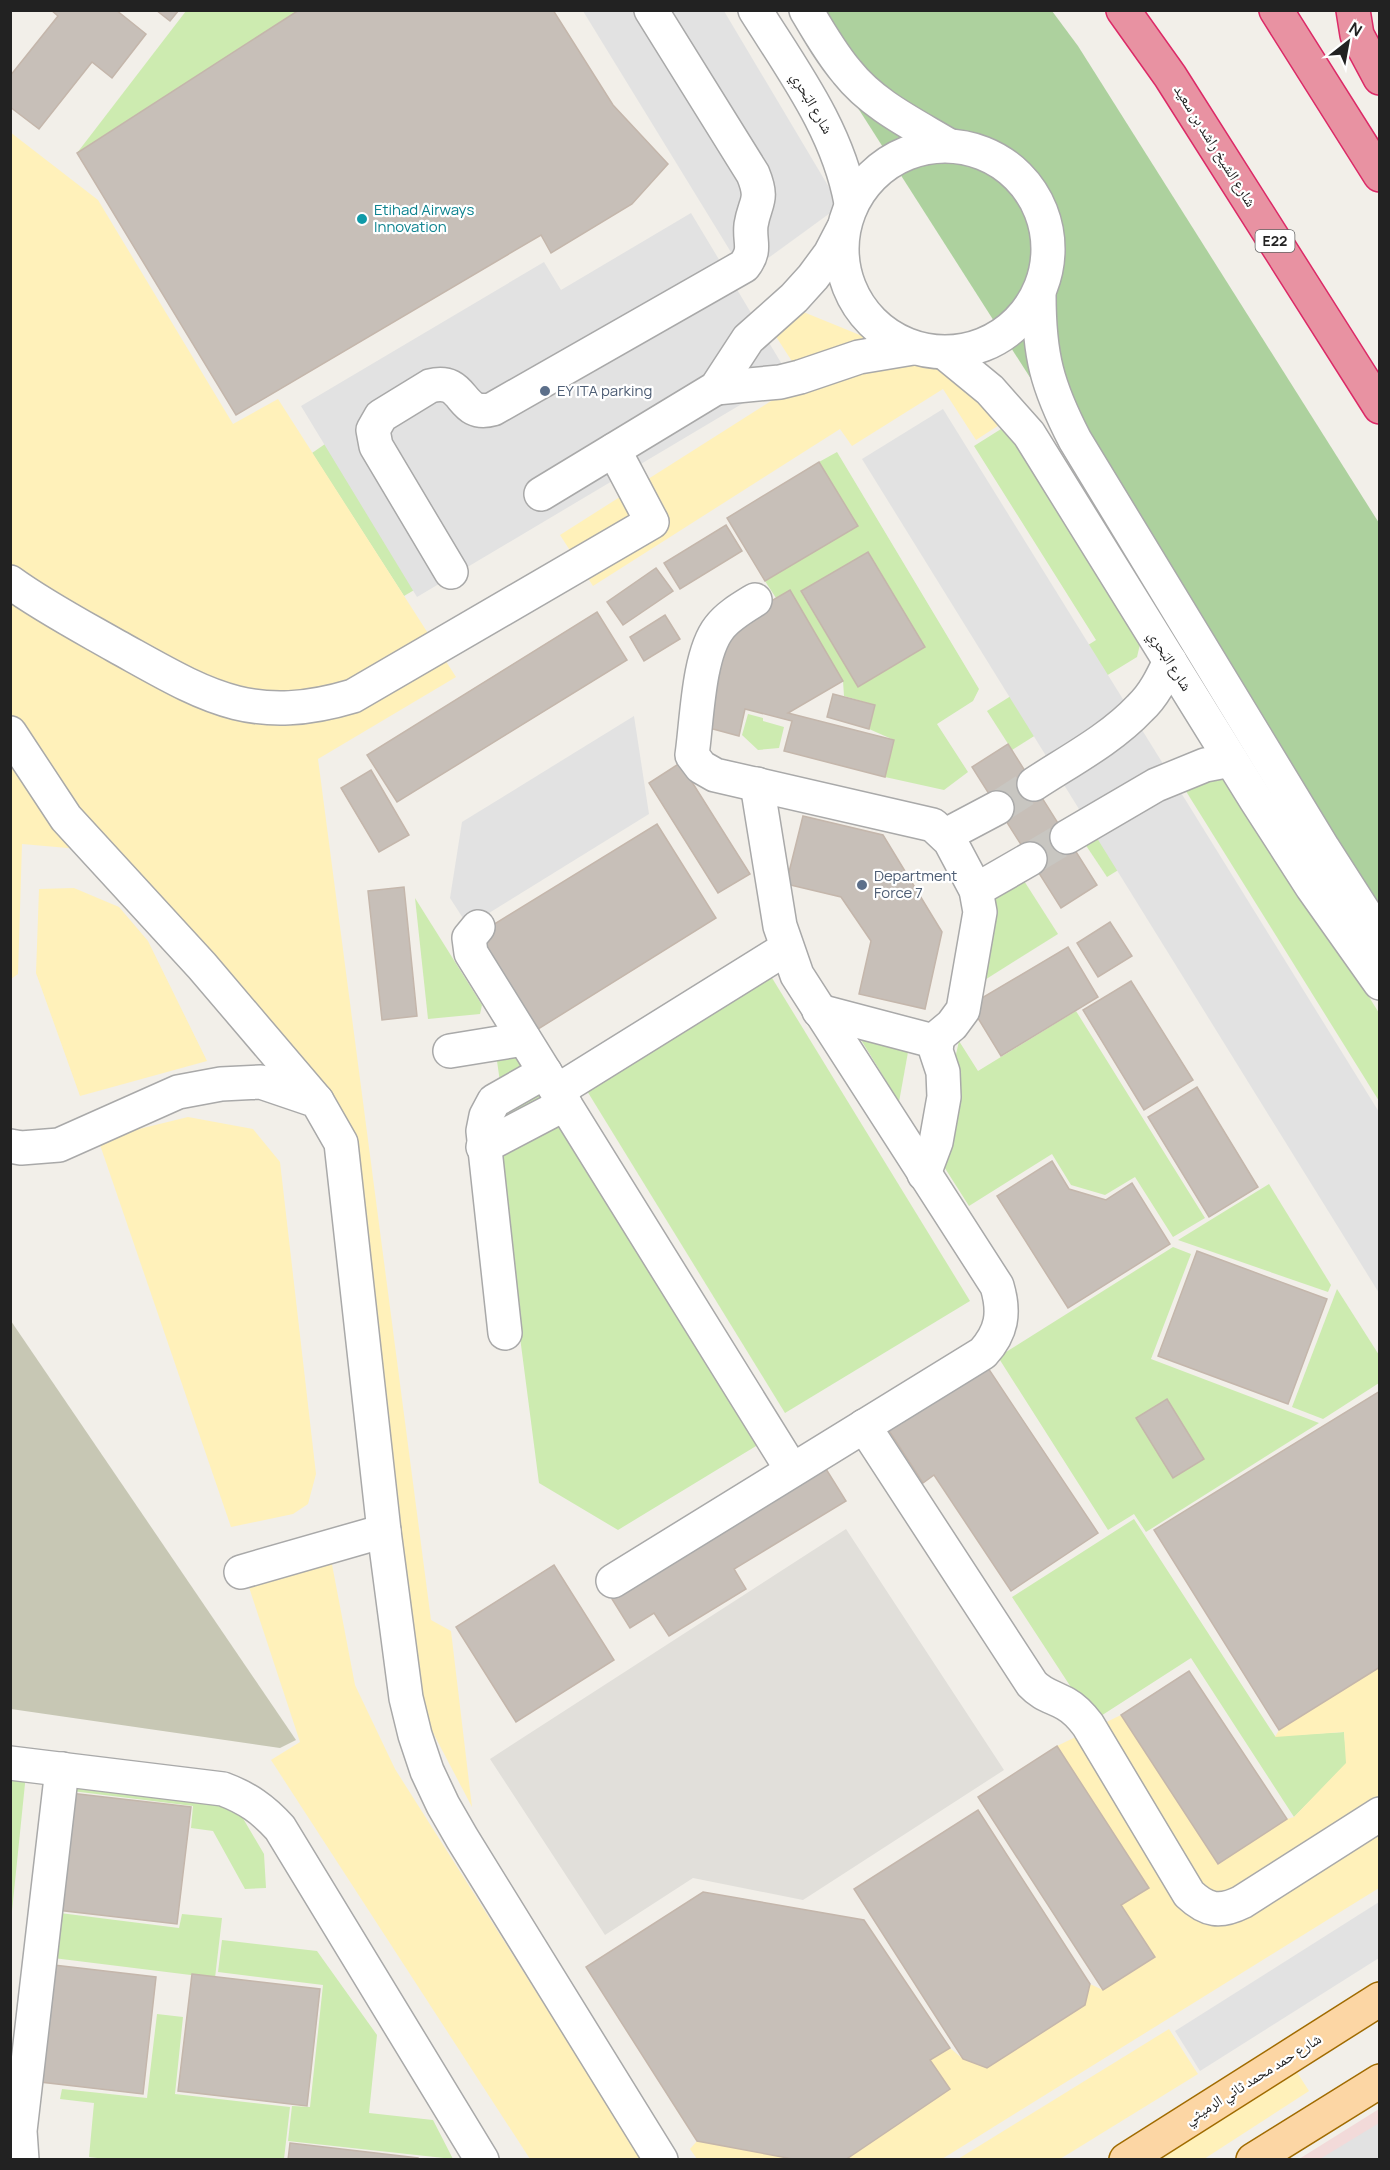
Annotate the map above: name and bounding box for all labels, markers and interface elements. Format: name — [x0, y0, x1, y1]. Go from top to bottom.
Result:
north arrow — [1318, 12, 1378, 72]
text: N — [1345, 17, 1366, 42]
street label: شارع البَحرِي — [785, 68, 839, 138]
street label: شارع الشيخ راشد بن سعيد — [1169, 81, 1262, 211]
place label: Etihad Airways Innovation — [374, 199, 474, 237]
marker: Etihad Airways Innovation — [355, 212, 369, 226]
road number: E22 — [1256, 230, 1294, 252]
place label: EY ITA parking — [557, 380, 652, 401]
marker: EY ITA parking — [538, 384, 552, 398]
street label: شارع البَحرِي — [1142, 626, 1197, 696]
place label: Department Force 7 — [874, 865, 957, 903]
marker: Department Force 7 — [855, 878, 869, 892]
street label: شارع حمد محمد ثاني الرميثي — [1180, 2028, 1326, 2131]

